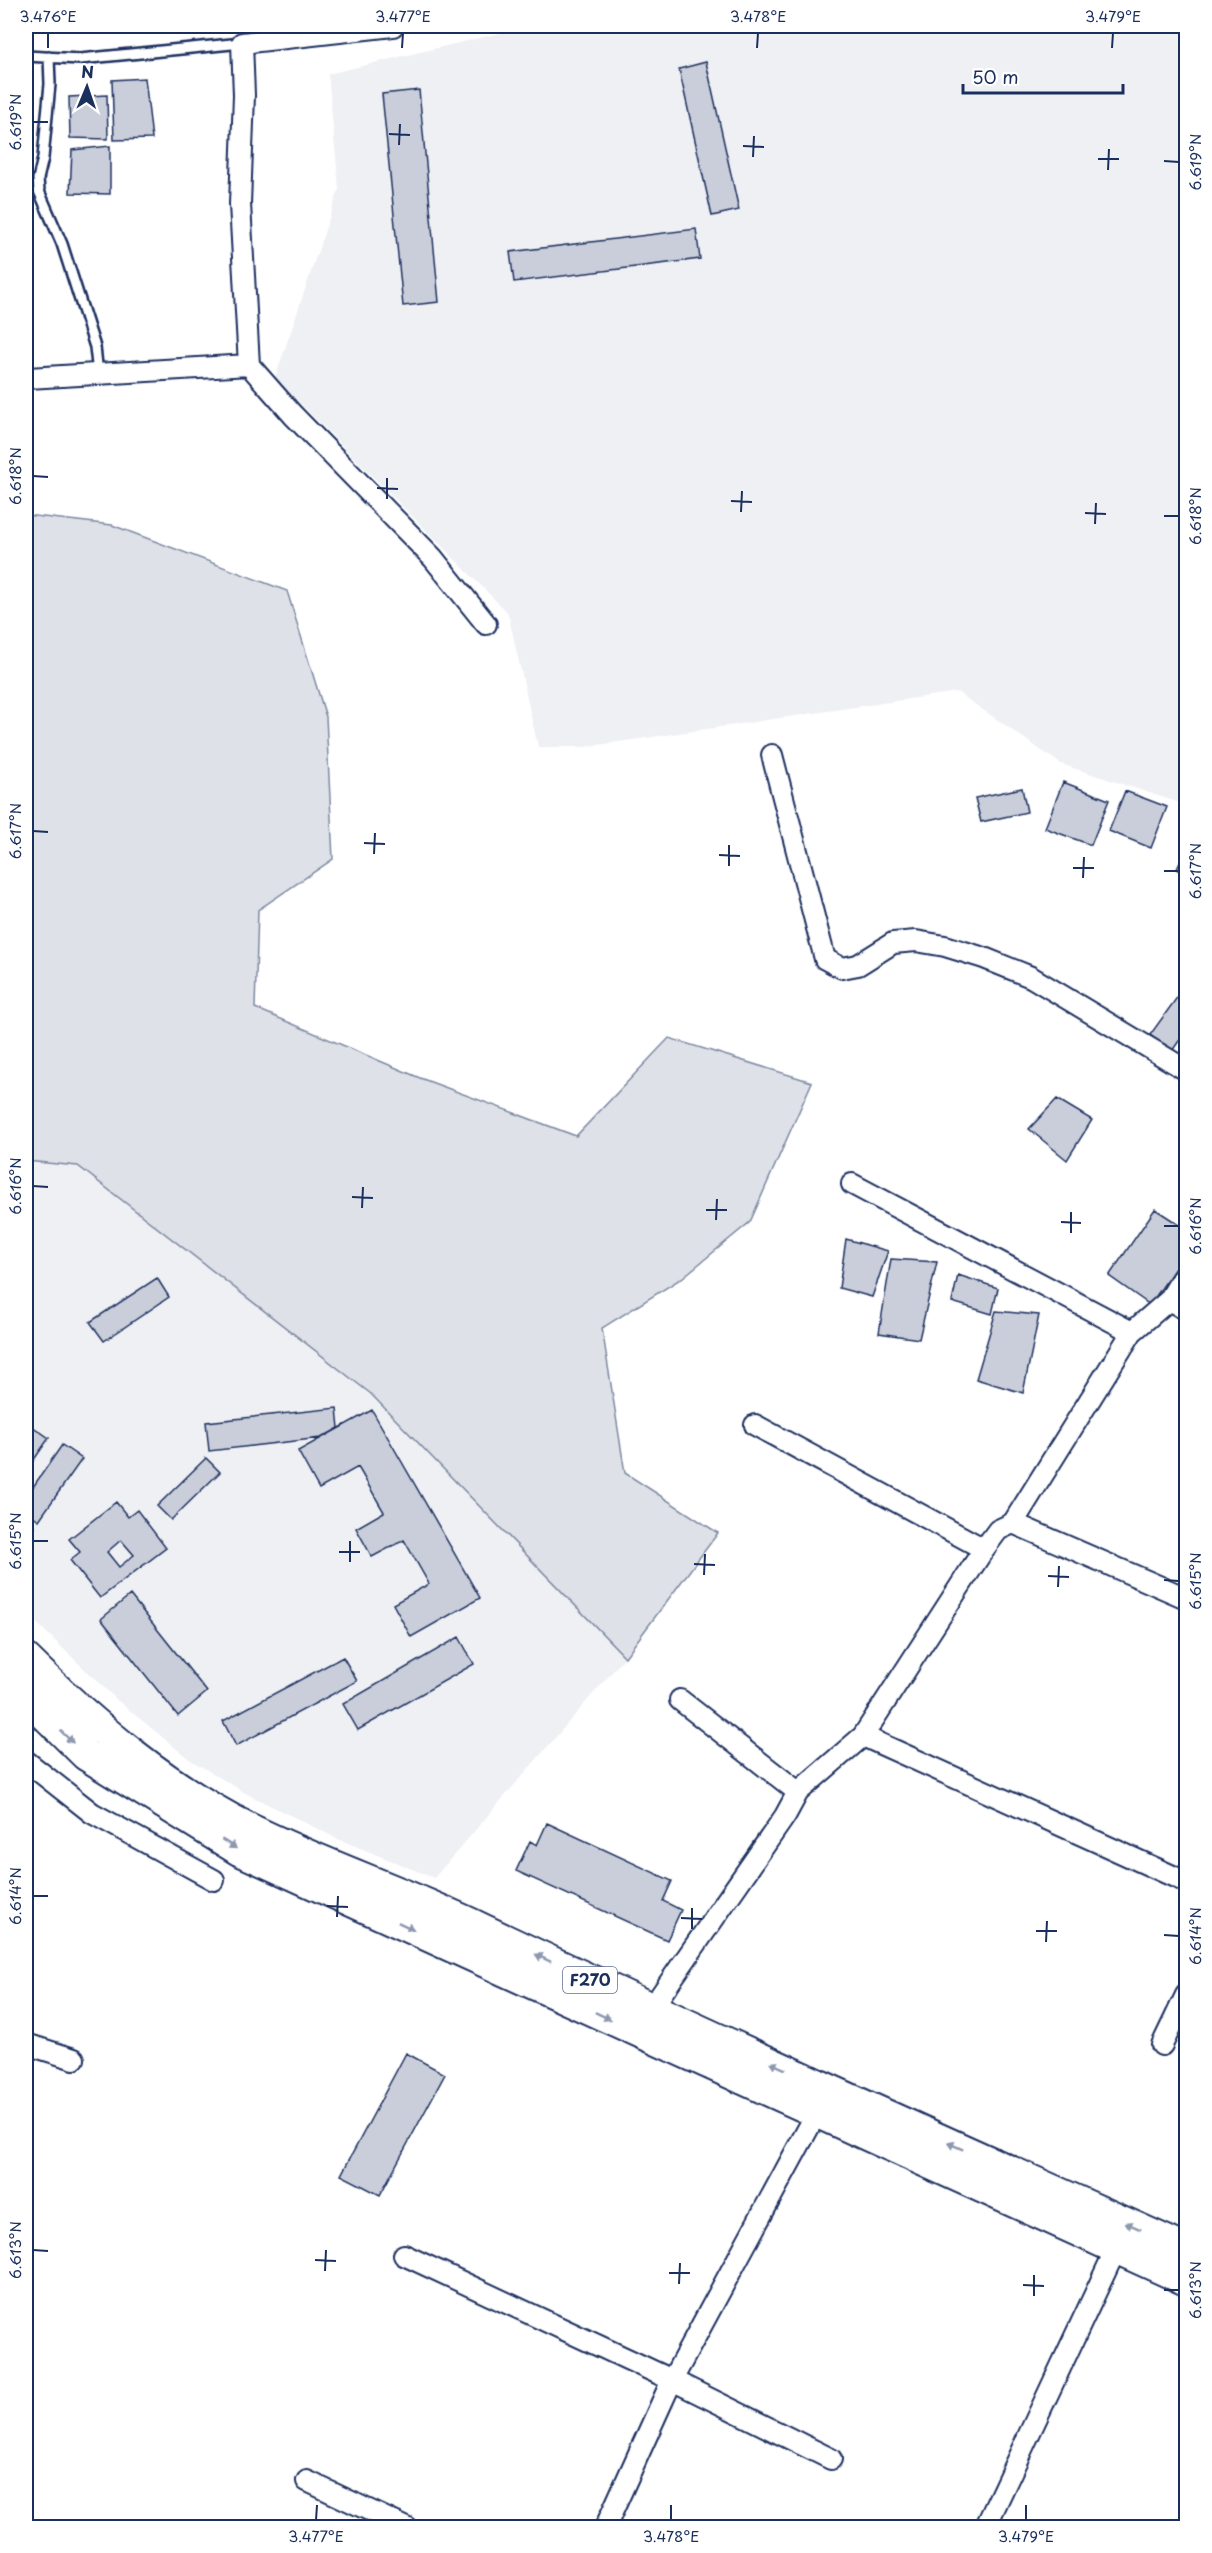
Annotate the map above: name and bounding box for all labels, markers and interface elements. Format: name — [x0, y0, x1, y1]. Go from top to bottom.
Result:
text: 3.476°E — [19, 4, 77, 27]
text: 3.477°E — [375, 4, 431, 27]
text: 3.478°E — [730, 4, 786, 27]
text: 3.479°E — [1085, 4, 1141, 27]
north arrow — [57, 57, 117, 117]
scale bar — [963, 57, 1124, 95]
text: N — [81, 59, 94, 83]
text: 50 m — [972, 63, 1019, 90]
text: 6.619°N — [3, 93, 26, 151]
text: 6.619°N — [1183, 133, 1206, 191]
text: 6.618°N — [3, 447, 26, 505]
text: 6.618°N — [1183, 487, 1206, 545]
text: 6.617°N — [3, 803, 26, 859]
text: 6.617°N — [1183, 843, 1206, 899]
text: 6.616°N — [3, 1157, 26, 1215]
text: 6.616°N — [1183, 1197, 1206, 1255]
text: 6.615°N — [3, 1512, 26, 1570]
text: 6.615°N — [1183, 1552, 1206, 1610]
one-way arrow — [60, 1729, 74, 1743]
one-way arrow — [221, 1839, 237, 1850]
text: 6.614°N — [3, 1867, 26, 1925]
text: 6.614°N — [1183, 1907, 1206, 1965]
one-way arrow — [398, 1922, 415, 1931]
one-way arrow — [535, 1953, 552, 1962]
road number: F270 — [563, 1967, 617, 1993]
one-way arrow — [594, 2011, 612, 2021]
one-way arrow — [769, 2062, 786, 2071]
one-way arrow — [947, 2142, 964, 2151]
text: 6.613°N — [3, 2221, 26, 2279]
one-way arrow — [1125, 2222, 1142, 2231]
text: 6.613°N — [1183, 2261, 1206, 2319]
text: 3.477°E — [288, 2524, 344, 2547]
text: 3.478°E — [643, 2524, 699, 2547]
text: 3.479°E — [998, 2524, 1054, 2547]

